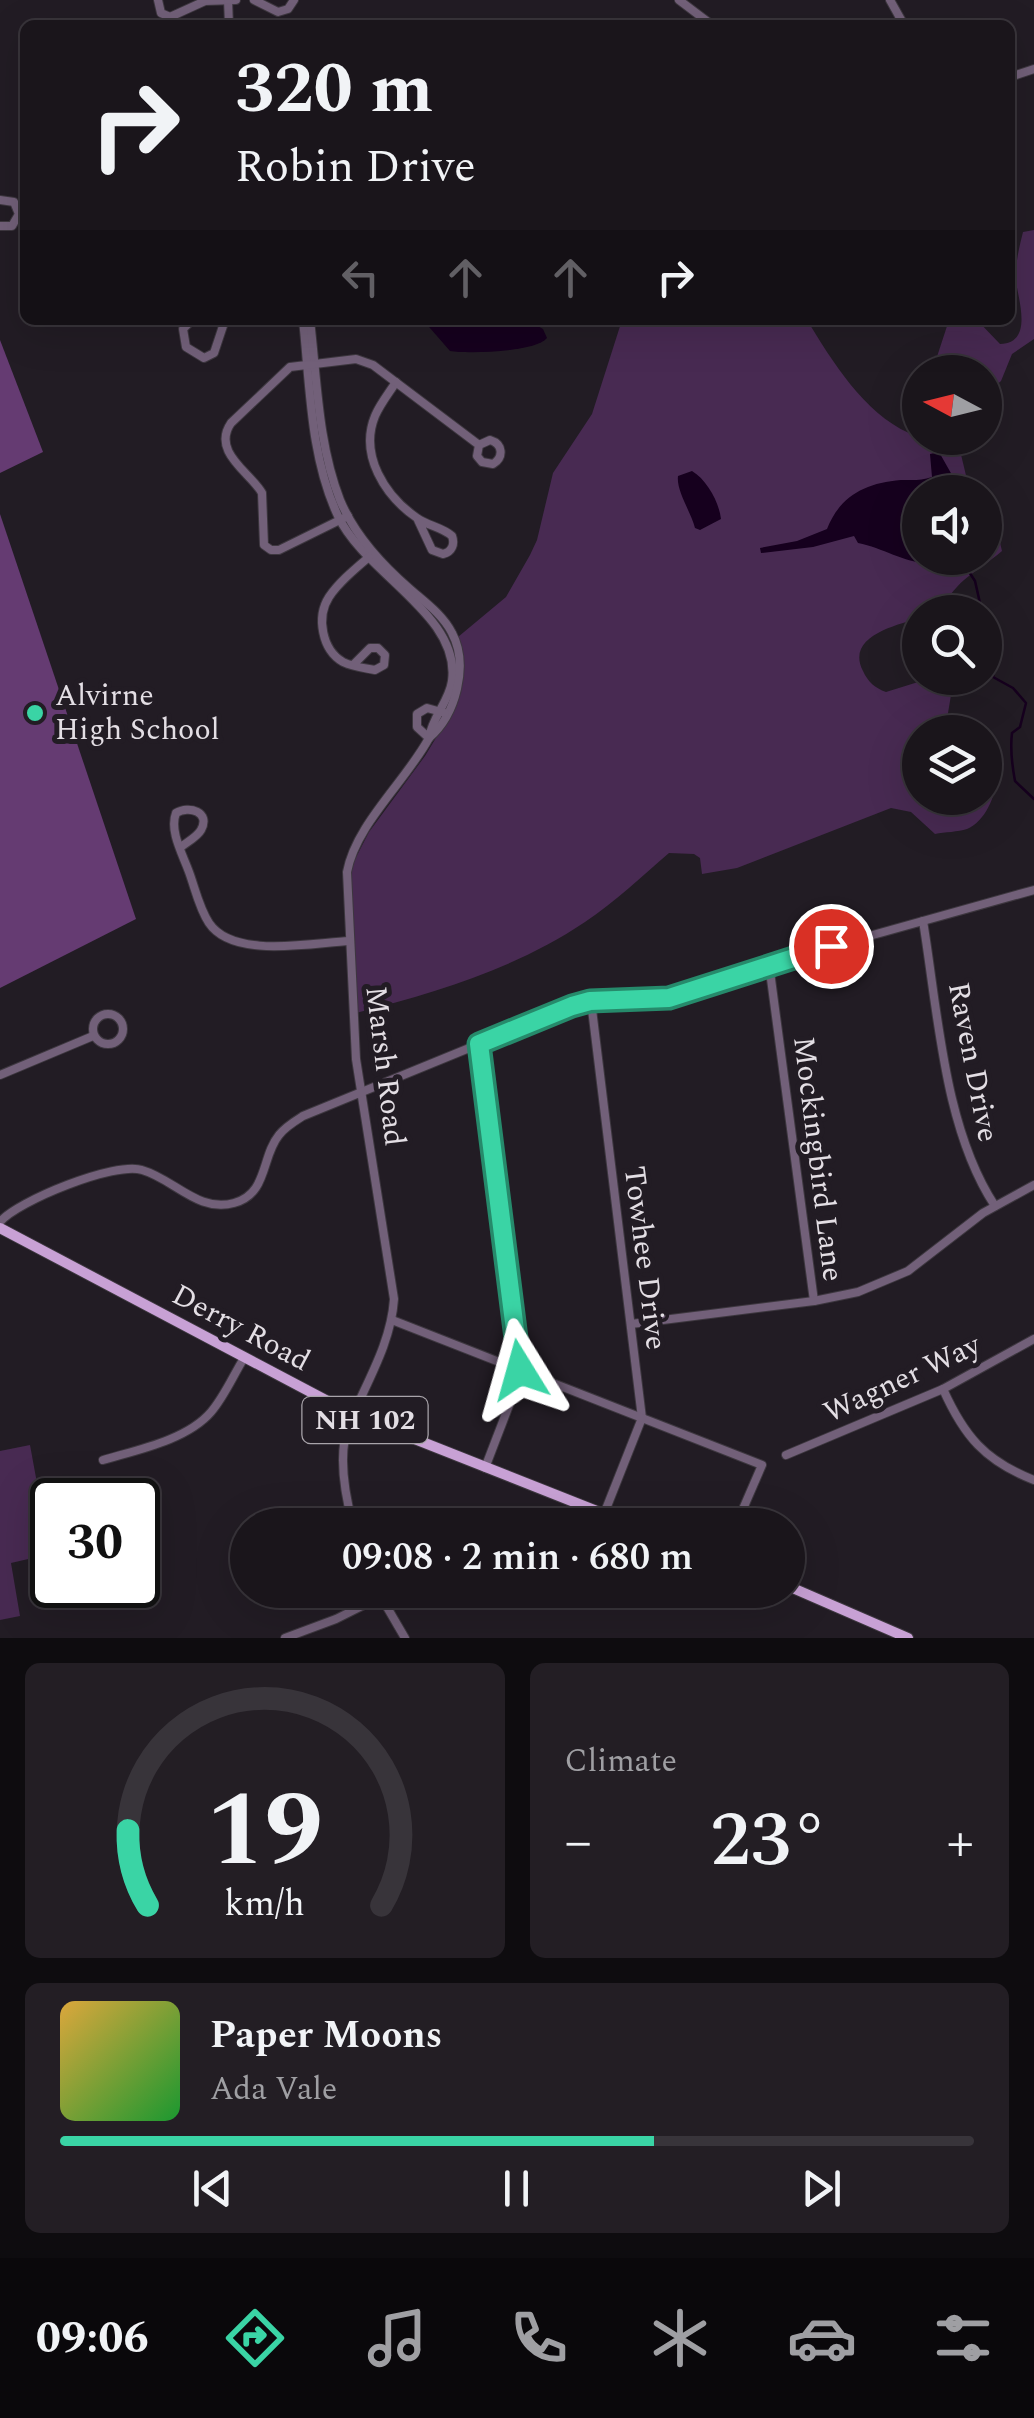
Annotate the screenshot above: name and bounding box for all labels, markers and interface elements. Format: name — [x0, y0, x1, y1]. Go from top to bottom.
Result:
text: 320 m — [235, 37, 433, 143]
icon: right — [70, 60, 200, 190]
text: Robin Drive — [235, 133, 476, 202]
icon: left — [333, 250, 388, 305]
icon: ahead — [438, 250, 493, 305]
icon: ahead — [543, 250, 598, 305]
icon: right — [648, 250, 703, 305]
north arrow — [902, 355, 1002, 455]
map controls — [902, 355, 1002, 815]
button: sound — [902, 475, 1002, 575]
button: search — [902, 595, 1002, 695]
place label: Alvirne High School — [55, 673, 219, 753]
marker: Alvirne High School — [24, 702, 46, 724]
button: layers — [902, 715, 1002, 815]
pin — [789, 904, 874, 989]
icon: arrive — [804, 919, 859, 974]
street label: Raven Drive — [935, 978, 1011, 1146]
street label: Marsh Road — [352, 983, 418, 1149]
street label: Mockingbird Lane — [780, 1034, 856, 1284]
street label: Towhee Drive — [611, 1163, 679, 1353]
street label: Derry Road — [163, 1272, 319, 1384]
position arrow — [468, 1318, 572, 1422]
street label: Wagner Way — [816, 1322, 990, 1435]
road number: NH 102 — [302, 1397, 428, 1443]
speed limit sign: 30 — [30, 1478, 160, 1608]
text: 09:08 · 2 min · 680 m — [342, 1529, 693, 1587]
text: Climate — [565, 1737, 677, 1786]
text: 19 — [206, 1753, 323, 1911]
text: 23° — [710, 1785, 828, 1899]
text: − — [565, 1801, 592, 1884]
text: + — [946, 1801, 974, 1884]
text: km/h — [225, 1877, 305, 1932]
text: Paper Moons — [210, 2007, 442, 2065]
text: Ada Vale — [210, 2065, 337, 2114]
icon: previous — [185, 2161, 240, 2216]
icon: pause — [489, 2161, 544, 2216]
icon: next — [794, 2161, 849, 2216]
icon: directions — [220, 2303, 290, 2373]
icon: music — [362, 2303, 432, 2373]
icon: phone — [504, 2303, 574, 2373]
icon: climate — [645, 2303, 715, 2373]
icon: car — [787, 2303, 857, 2373]
icon: filters — [928, 2303, 998, 2373]
text: 09:06 — [36, 2304, 149, 2373]

